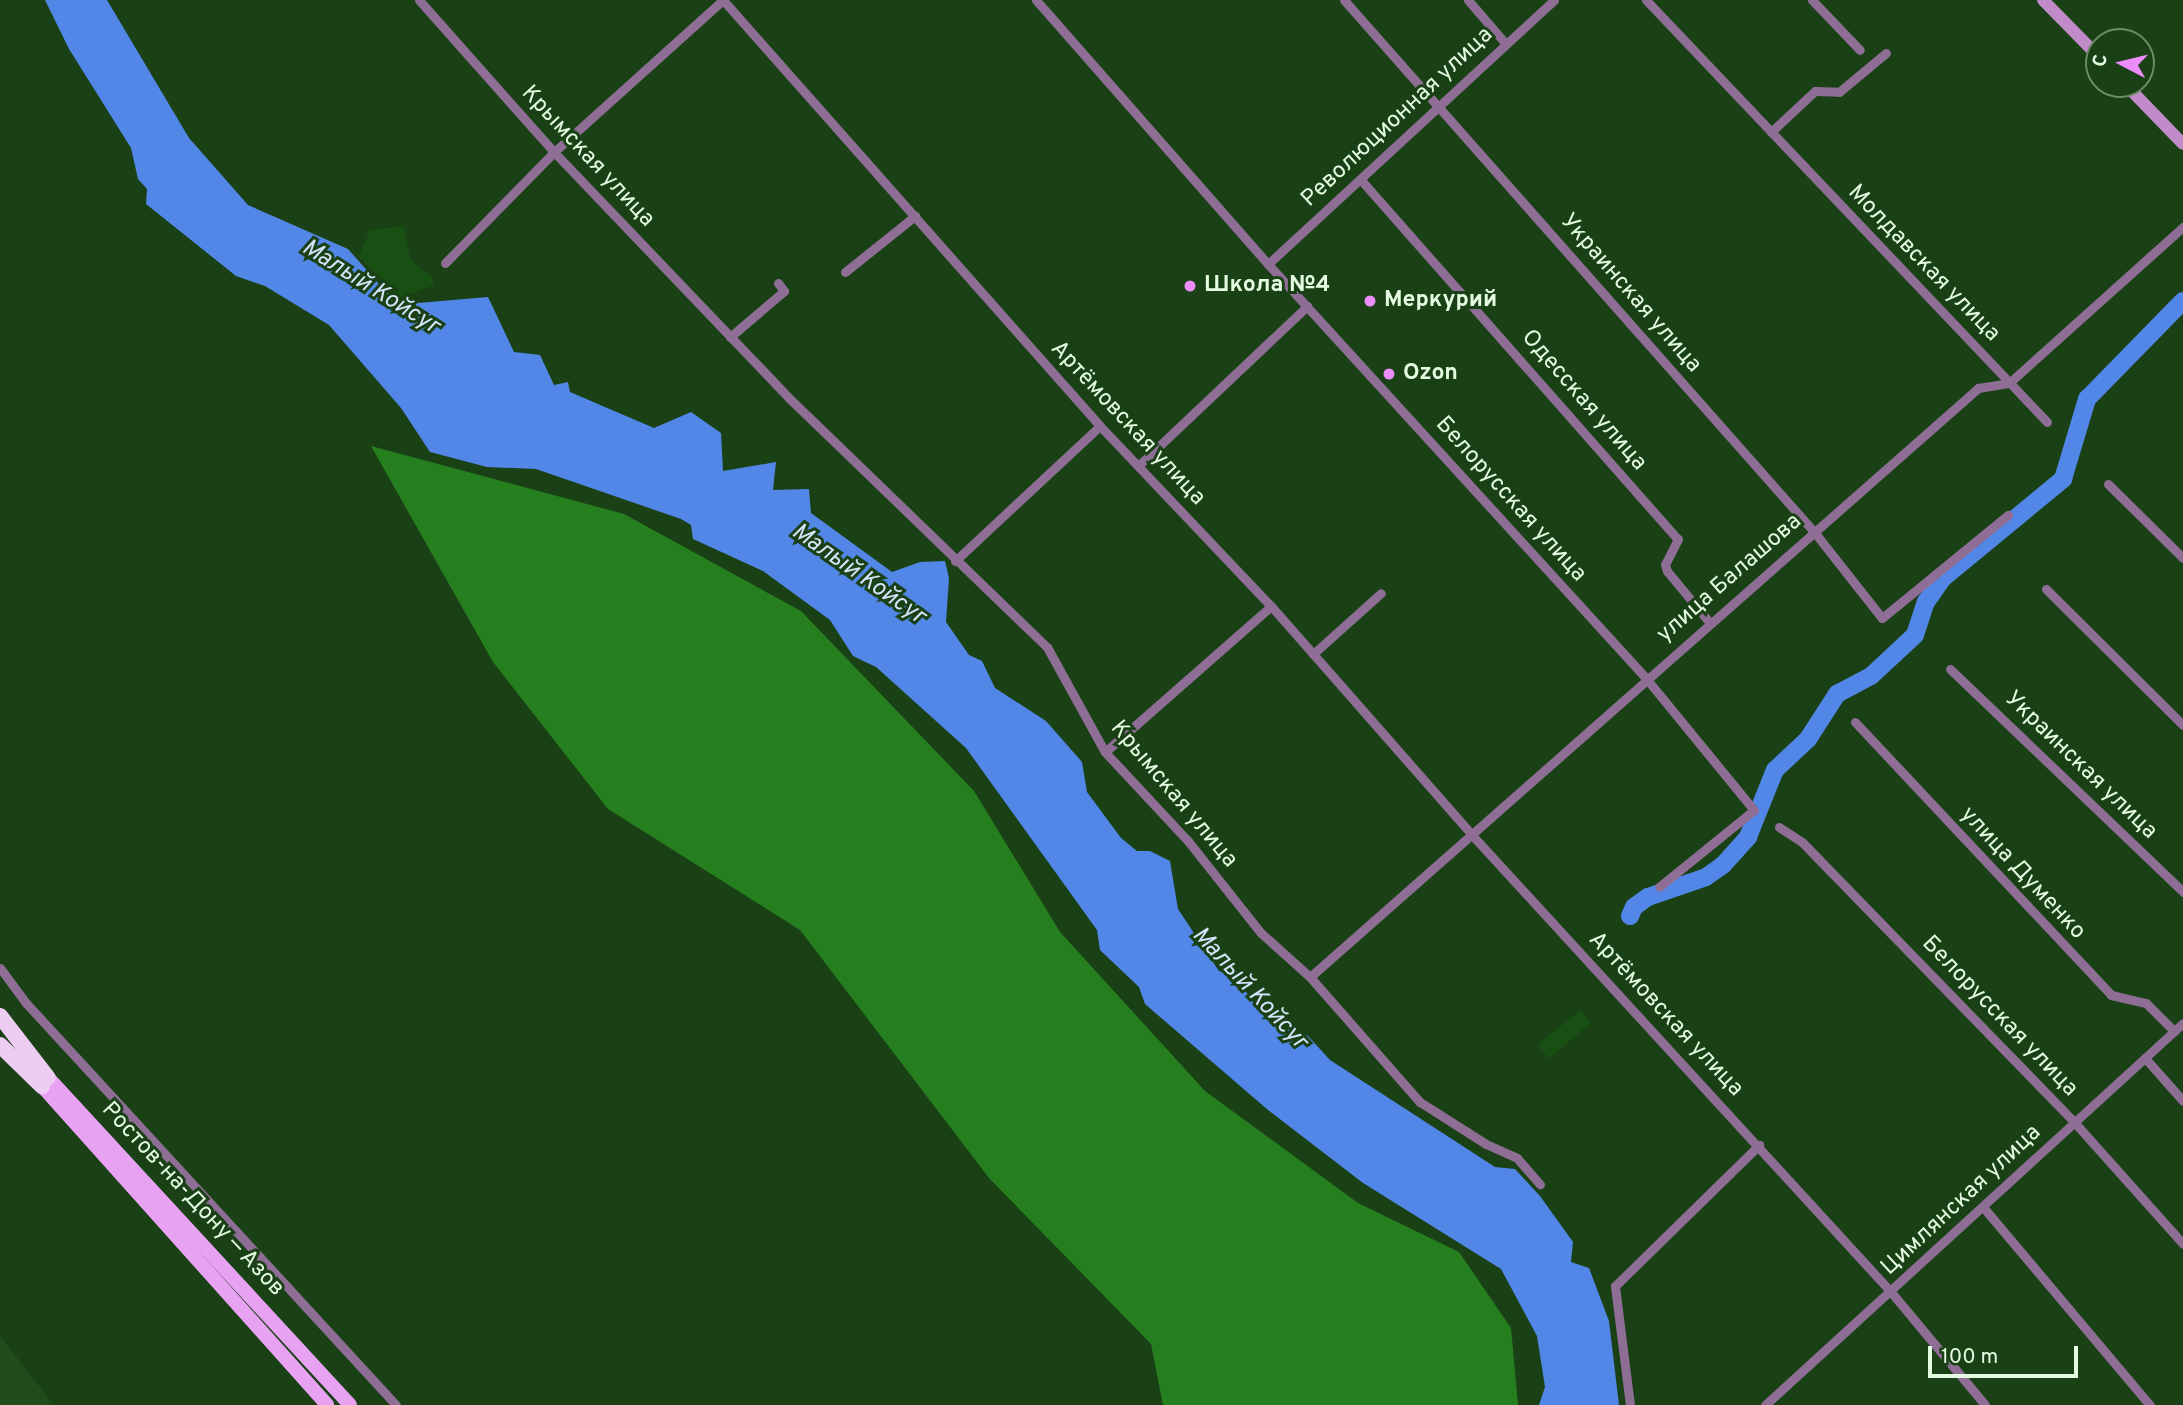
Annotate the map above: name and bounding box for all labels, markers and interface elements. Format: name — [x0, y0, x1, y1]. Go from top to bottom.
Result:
street label: Революционная улица — [1297, 22, 1499, 214]
north arrow — [2085, 28, 2155, 98]
text: С — [2088, 53, 2114, 68]
street label: Крымская улица — [514, 80, 660, 234]
street label: Молдавская улица — [1841, 180, 2005, 348]
street label: Украинская улица — [1553, 209, 1707, 379]
water label: Малый Койсуг — [296, 234, 444, 342]
place label: Школа №4 — [1204, 272, 1330, 300]
marker: Школа №4 — [1182, 278, 1198, 294]
place label: Меркурий — [1384, 287, 1497, 315]
marker: Меркурий — [1362, 293, 1378, 309]
street label: Одесская улица — [1514, 325, 1652, 477]
street label: Артёмовская улица — [1044, 336, 1210, 512]
place label: Ozon — [1403, 360, 1458, 388]
marker: Ozon — [1381, 366, 1397, 382]
street label: Белорусская улица — [1429, 412, 1591, 588]
street label: улица Балашова — [1652, 509, 1808, 649]
water label: Малый Койсуг — [785, 518, 931, 632]
street label: Украинская улица — [1998, 686, 2162, 846]
street label: Крымская улица — [1103, 716, 1243, 874]
street label: улица Думенко — [1953, 802, 2091, 946]
water label: Малый Койсуг — [1185, 922, 1313, 1056]
street label: Артёмовская улица — [1582, 927, 1748, 1103]
street label: Белорусская улица — [1915, 931, 2083, 1103]
street label: Ростов-на-Дону — Азов — [94, 1097, 290, 1303]
street label: Цимлянская улица — [1876, 1120, 2048, 1282]
scale bar — [1931, 1332, 2082, 1376]
text: 100 m — [1941, 1344, 1998, 1371]

